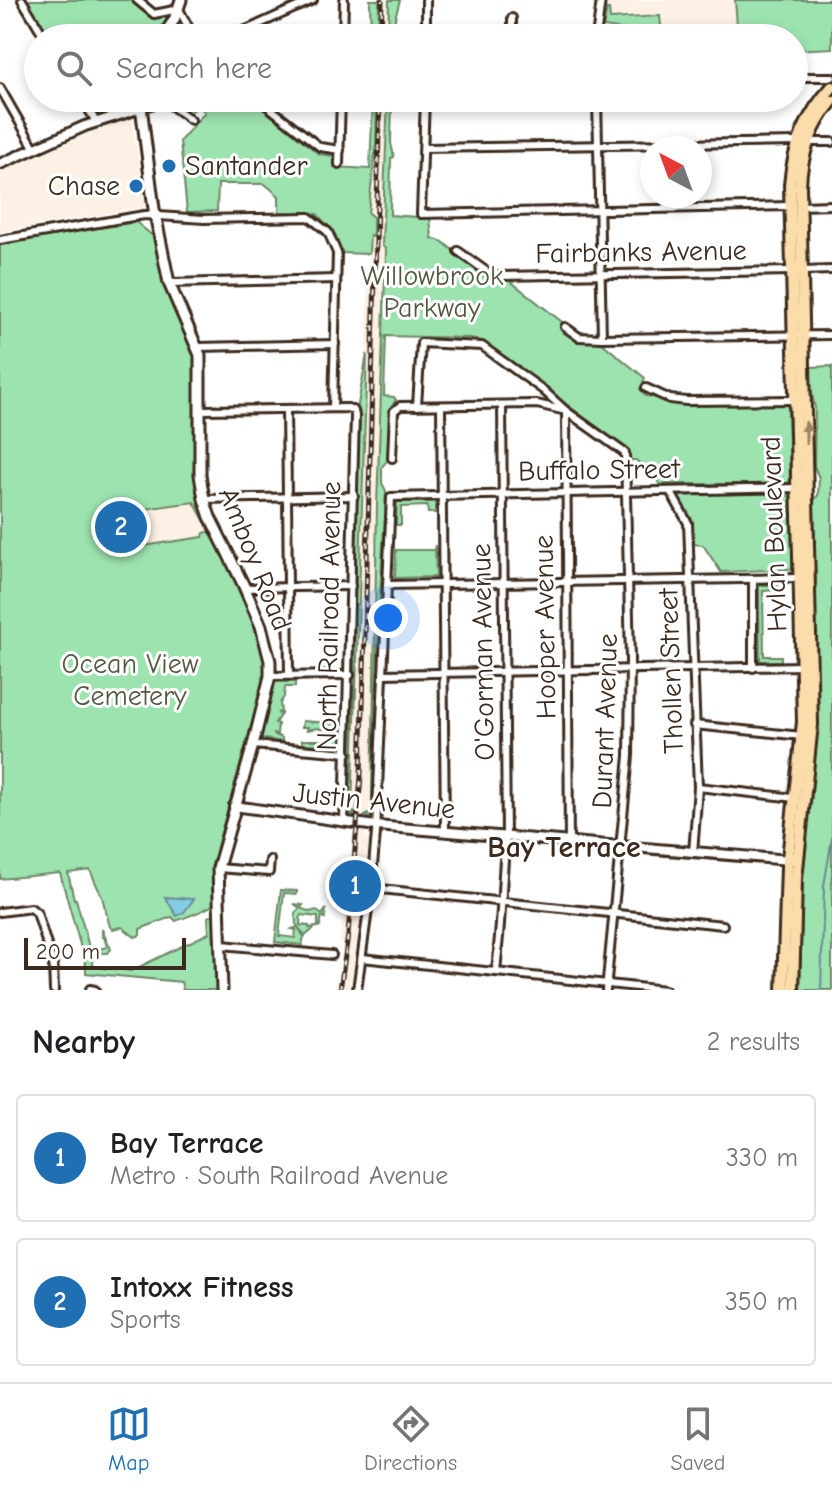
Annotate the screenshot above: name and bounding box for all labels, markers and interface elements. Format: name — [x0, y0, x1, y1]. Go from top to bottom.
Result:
search box — [24, 24, 808, 112]
icon: search — [52, 46, 96, 90]
text: Search here — [116, 51, 272, 86]
north arrow — [640, 136, 712, 208]
place label: Santander — [185, 150, 308, 182]
marker: Santander — [160, 157, 178, 175]
place label: Chase — [48, 170, 120, 202]
marker: Chase — [127, 177, 145, 195]
street label: Fairbanks Avenue — [535, 234, 747, 270]
park label: Willowbrook Parkway — [360, 260, 504, 324]
one-way arrow — [800, 420, 812, 445]
street label: Hylan Boulevard — [755, 436, 793, 632]
street label: Buffalo Street — [518, 453, 681, 487]
street label: North Railroad Avenue — [311, 481, 347, 751]
street label: Amboy Road — [212, 483, 298, 635]
pin: 2 — [95, 497, 147, 557]
street label: Hooper Avenue — [527, 534, 563, 720]
street label: O'Gorman Avenue — [465, 543, 501, 761]
street label: Thollen Street — [652, 587, 690, 754]
your location — [368, 598, 408, 638]
street label: Durant Avenue — [586, 633, 624, 809]
park label: Ocean View Cemetery — [62, 648, 199, 712]
street label: Justin Avenue — [291, 777, 457, 825]
district label: Bay Terrace — [487, 830, 641, 865]
pin: 1 — [329, 856, 381, 916]
scale bar — [24, 934, 186, 970]
text: 200 m — [36, 939, 100, 965]
text: Nearby — [32, 1022, 135, 1062]
text: 2 results — [707, 1027, 800, 1057]
text: Bay Terrace — [110, 1126, 263, 1161]
text: 1 — [55, 1143, 65, 1173]
text: 330 m — [726, 1143, 798, 1173]
text: Metro · South Railroad Avenue — [110, 1161, 448, 1191]
text: Intoxx Fitness — [110, 1270, 293, 1305]
text: 2 — [54, 1287, 66, 1317]
text: 350 m — [725, 1287, 798, 1317]
text: Sports — [110, 1305, 181, 1335]
tab: Map — [107, 1402, 151, 1476]
tab: Directions — [364, 1402, 457, 1476]
tab: Saved — [670, 1402, 725, 1476]

